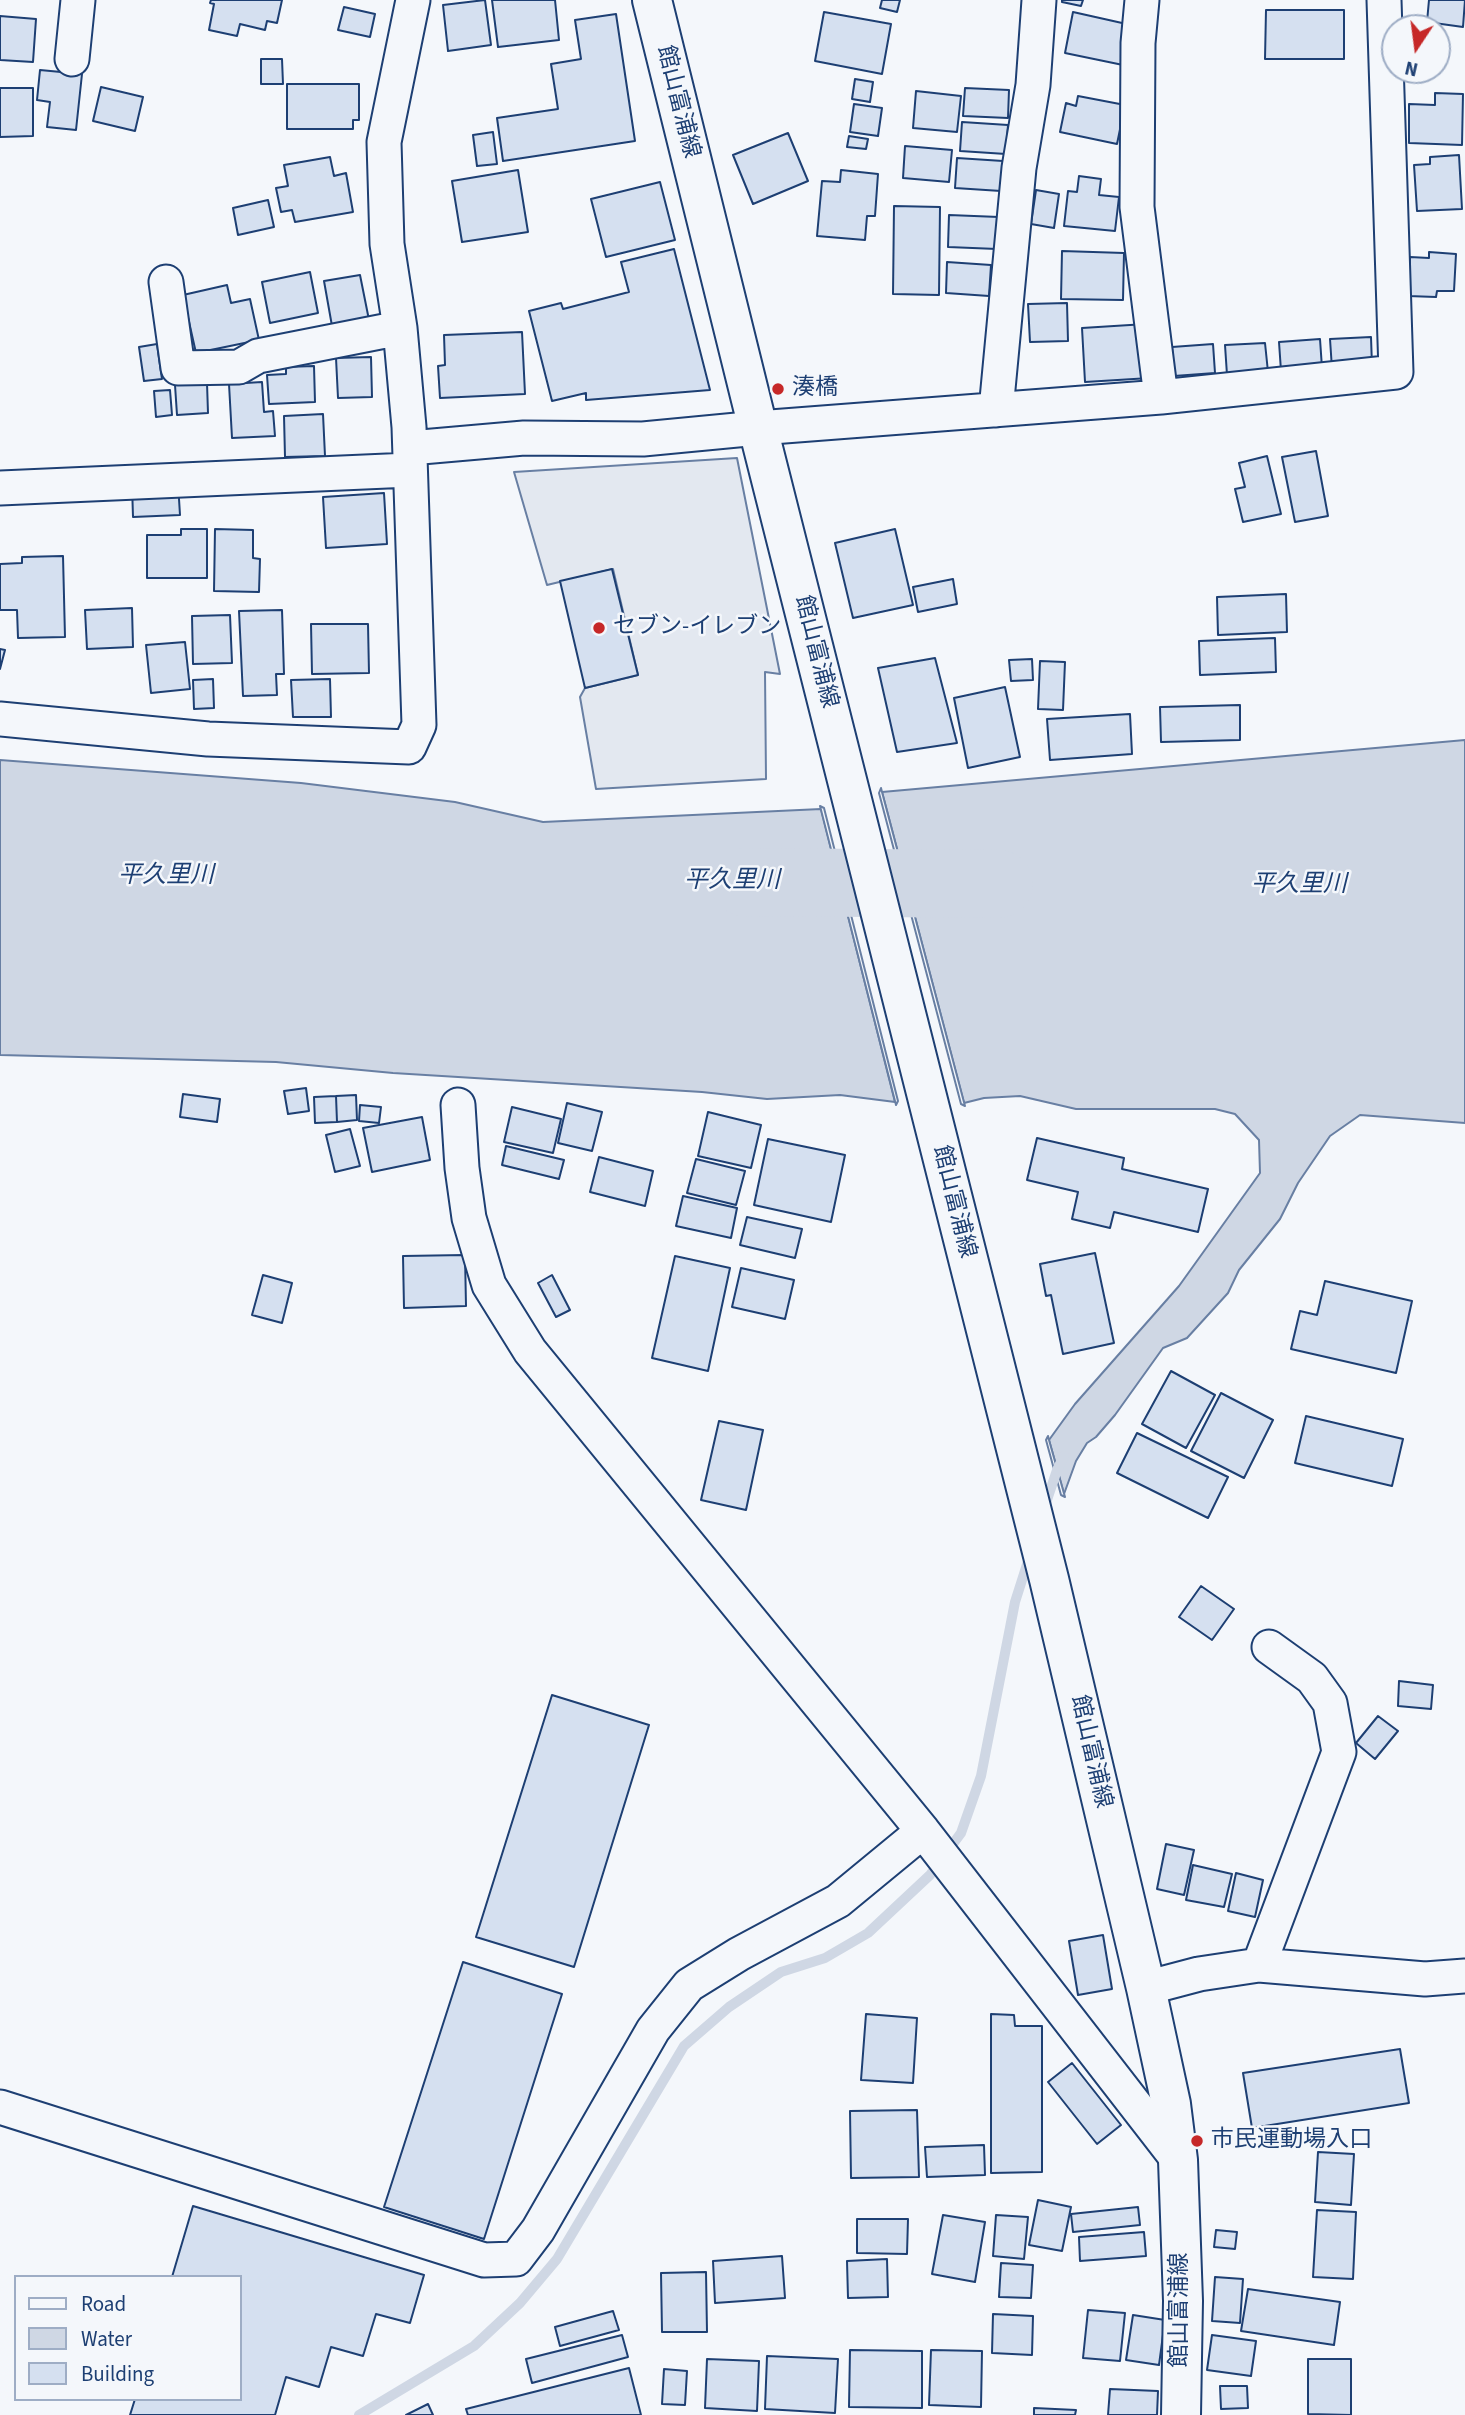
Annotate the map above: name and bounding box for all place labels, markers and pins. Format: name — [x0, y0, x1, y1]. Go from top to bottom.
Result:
place label: 湊橋 — [792, 375, 838, 403]
marker: 湊橋 — [770, 381, 786, 397]
place label: セブン-イレブン — [613, 614, 781, 642]
marker: セブン-イレブン — [591, 620, 607, 636]
place label: 市民運動場入口 — [1211, 2127, 1372, 2155]
marker: 市民運動場入口 — [1189, 2133, 1205, 2149]

